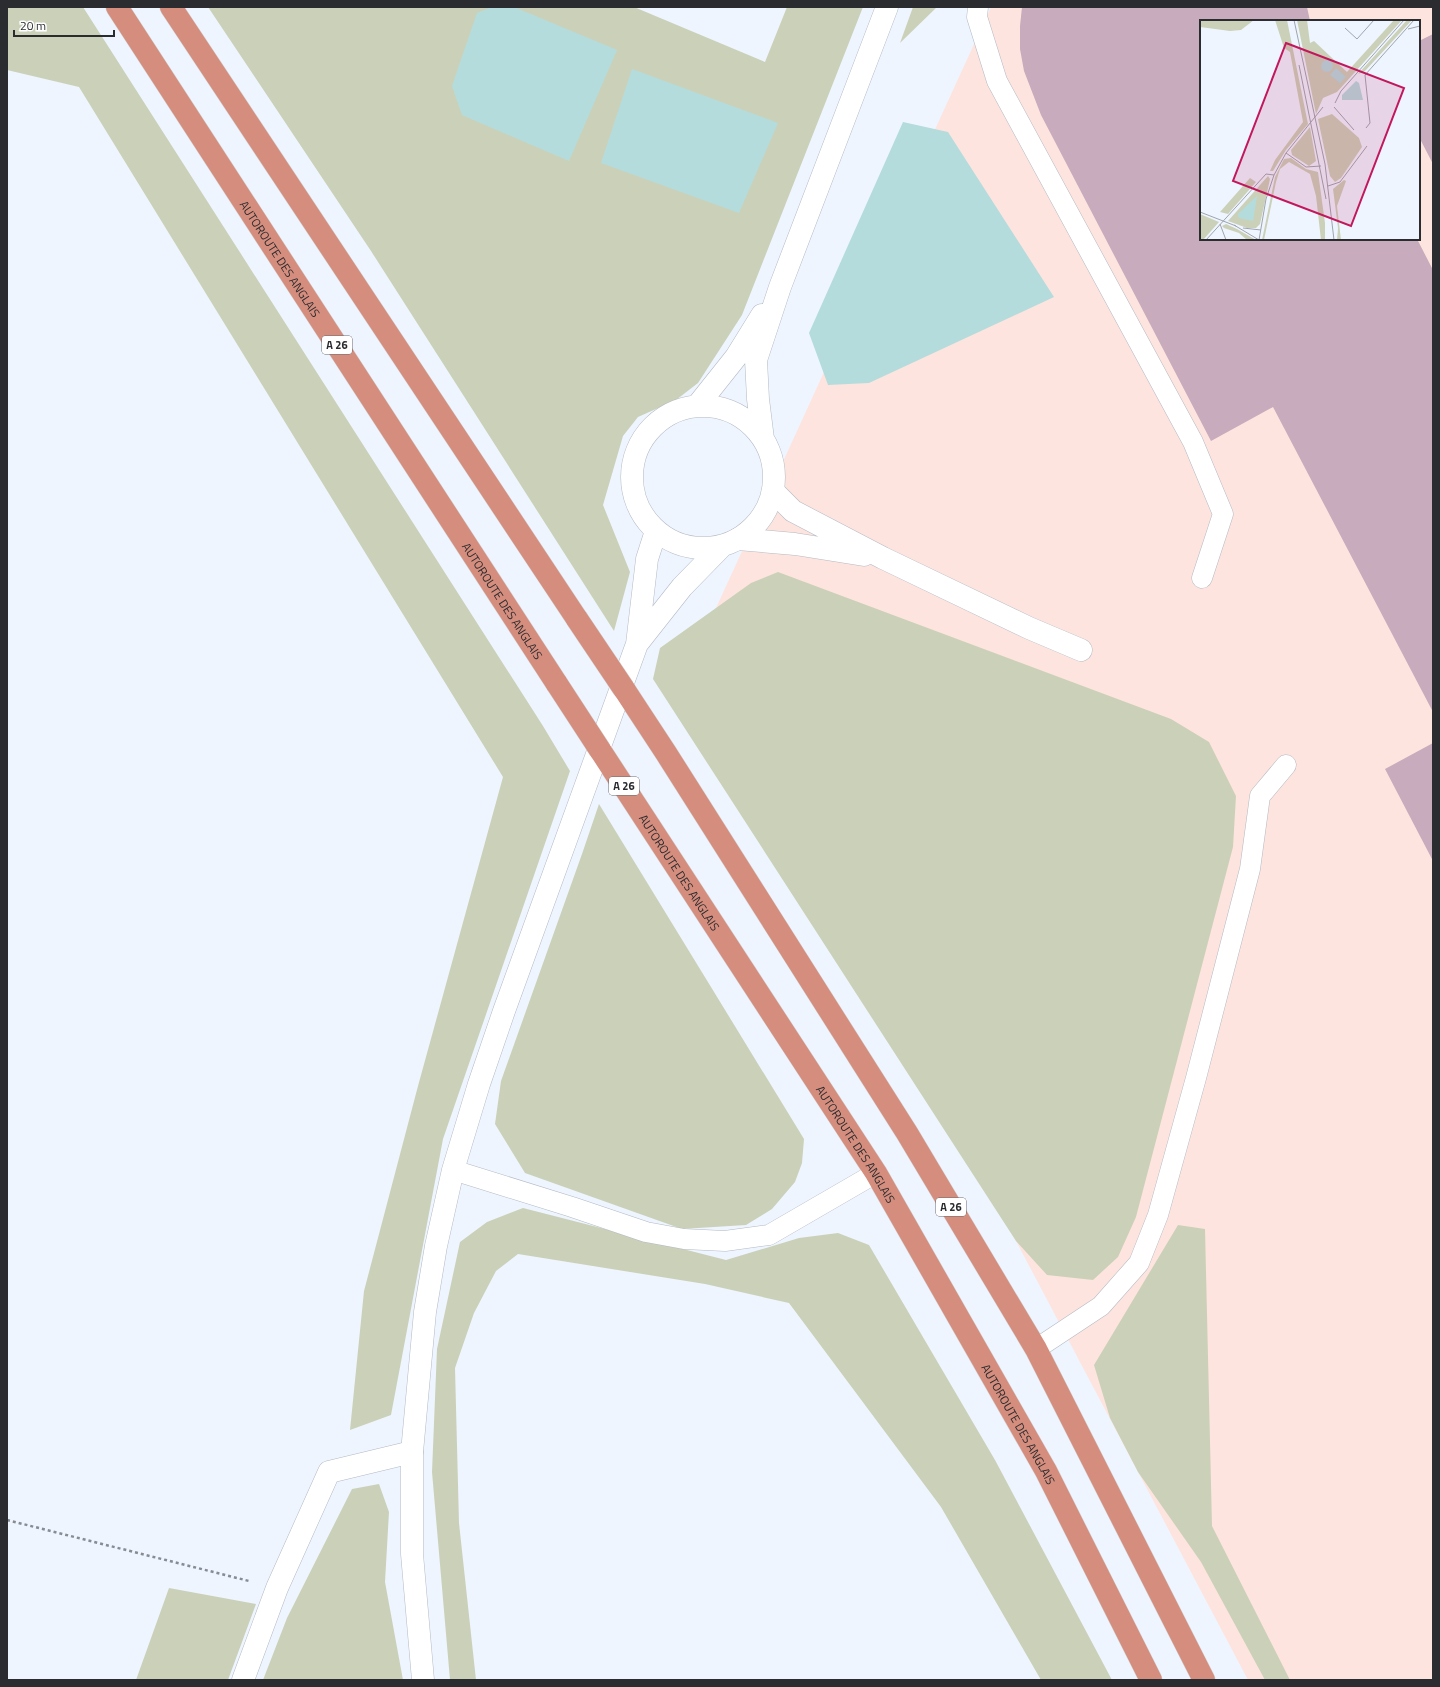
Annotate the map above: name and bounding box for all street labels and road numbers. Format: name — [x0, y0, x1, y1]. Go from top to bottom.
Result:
street label: AUTOROUTE DES ANGLAIS — [235, 196, 326, 321]
road number: A 26 — [322, 336, 352, 354]
street label: AUTOROUTE DES ANGLAIS — [458, 538, 548, 663]
road number: A 26 — [609, 777, 639, 795]
street label: AUTOROUTE DES ANGLAIS — [635, 810, 725, 934]
street label: AUTOROUTE DES ANGLAIS — [812, 1081, 901, 1206]
road number: A 26 — [936, 1198, 966, 1216]
street label: AUTOROUTE DES ANGLAIS — [977, 1360, 1061, 1488]

